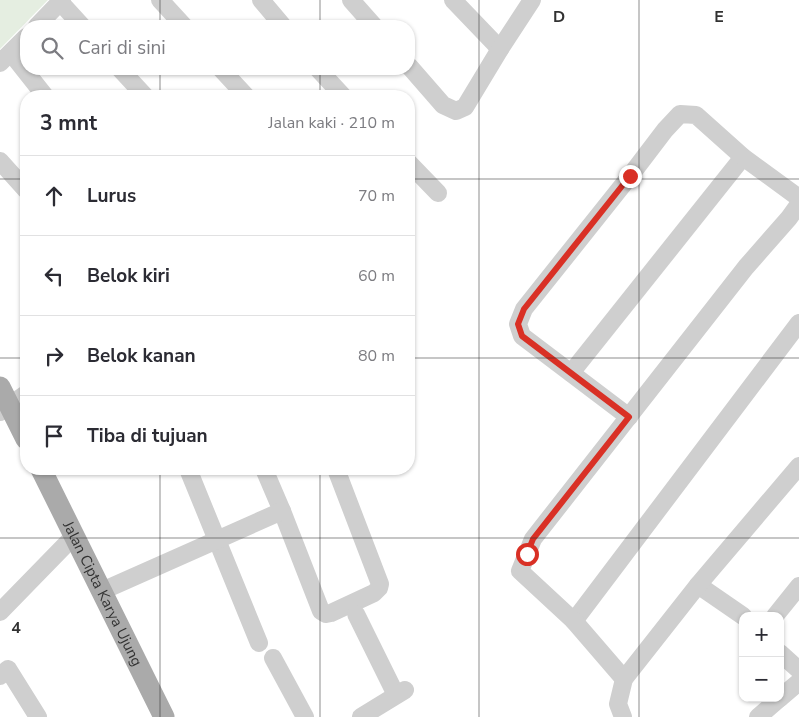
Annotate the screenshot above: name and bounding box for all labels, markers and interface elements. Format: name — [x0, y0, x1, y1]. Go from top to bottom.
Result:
text: D — [553, 6, 565, 28]
text: E — [714, 6, 724, 28]
search box — [20, 20, 415, 75]
icon: search — [38, 34, 66, 62]
text: Cari di sini — [78, 35, 166, 61]
text: 3 mnt — [40, 109, 97, 137]
text: Jalan kaki · 210 m — [268, 112, 395, 134]
route end — [619, 165, 642, 188]
icon: ahead — [40, 182, 68, 210]
text: Lurus — [87, 183, 136, 209]
text: 70 m — [358, 185, 395, 207]
icon: left — [40, 262, 68, 290]
text: Belok kiri — [87, 263, 170, 289]
text: 60 m — [358, 265, 395, 287]
icon: right — [40, 342, 68, 370]
text: Belok kanan — [87, 343, 196, 369]
text: 80 m — [358, 345, 395, 367]
icon: arrive — [40, 422, 68, 450]
text: Tiba di tujuan — [87, 423, 208, 449]
street label: Jalan Cipta Karya Ujung — [58, 517, 147, 670]
route start — [516, 543, 539, 566]
map controls — [739, 612, 784, 702]
button: + — [739, 612, 784, 657]
text: 4 — [11, 617, 21, 639]
button: − — [739, 657, 784, 702]

